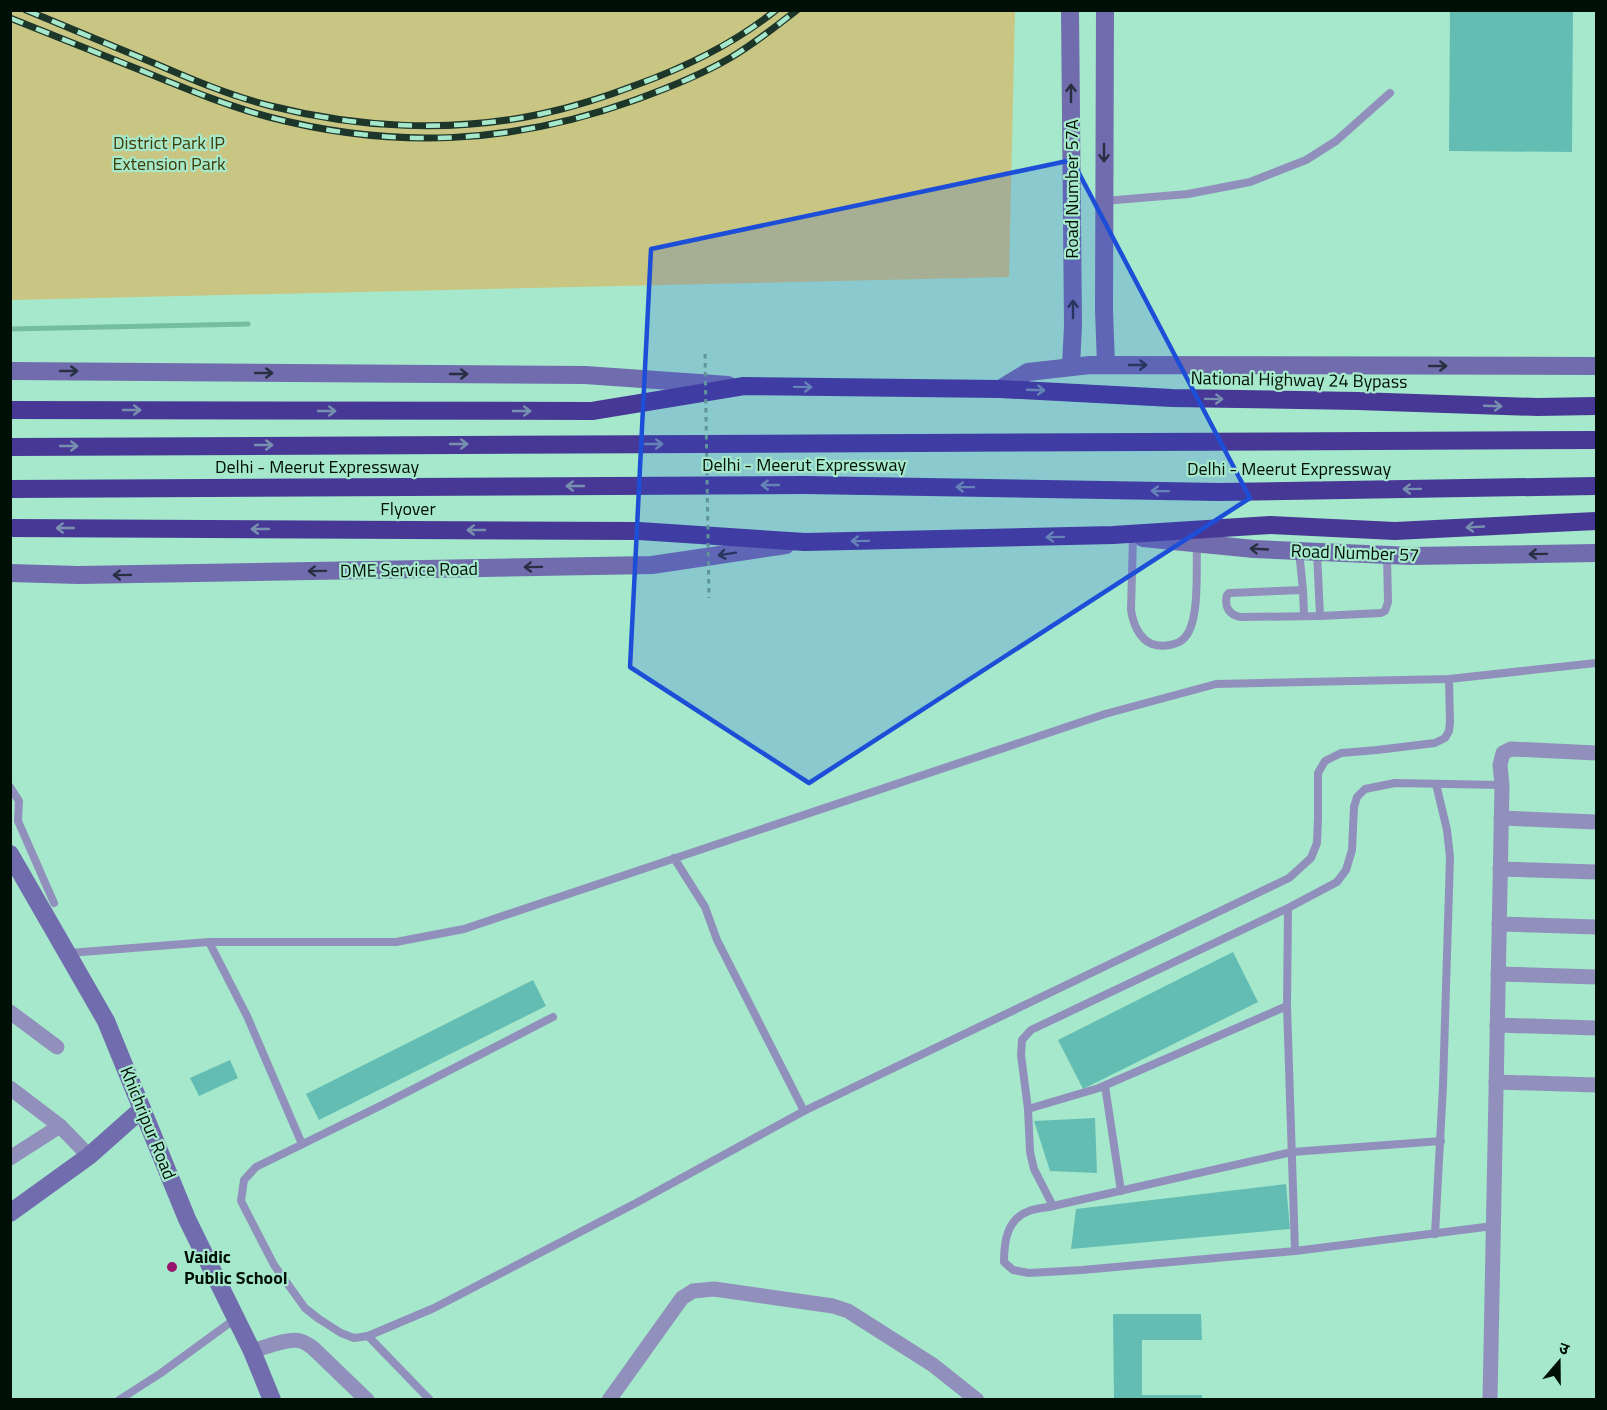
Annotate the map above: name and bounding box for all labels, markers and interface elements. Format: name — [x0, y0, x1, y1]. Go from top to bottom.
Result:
one-way arrow — [1065, 83, 1077, 103]
street label: Road Number 57A — [1058, 119, 1085, 259]
park label: District Park IP Extension Park — [112, 129, 226, 177]
one-way arrow — [1098, 142, 1110, 162]
one-way arrow — [1067, 299, 1078, 319]
one-way arrow — [1127, 359, 1147, 371]
one-way arrow — [1427, 360, 1447, 372]
street label: National Highway 24 Bypass — [1190, 364, 1408, 395]
one-way arrow — [58, 365, 78, 377]
one-way arrow — [253, 367, 273, 379]
one-way arrow — [448, 368, 468, 380]
one-way arrow — [792, 381, 812, 393]
one-way arrow — [1025, 385, 1045, 396]
one-way arrow — [1203, 393, 1223, 405]
one-way arrow — [1482, 400, 1502, 411]
one-way arrow — [121, 404, 141, 416]
one-way arrow — [316, 405, 336, 417]
one-way arrow — [511, 405, 531, 417]
one-way arrow — [448, 438, 468, 450]
one-way arrow — [643, 438, 663, 450]
one-way arrow — [253, 439, 273, 451]
one-way arrow — [58, 440, 78, 452]
street label: Delhi - Meerut Expressway — [702, 451, 906, 478]
street label: Delhi - Meerut Expressway — [215, 453, 419, 480]
street label: Delhi - Meerut Expressway — [1187, 455, 1391, 482]
one-way arrow — [761, 479, 781, 491]
one-way arrow — [566, 480, 586, 492]
one-way arrow — [956, 482, 976, 493]
one-way arrow — [1403, 483, 1423, 495]
one-way arrow — [1151, 485, 1171, 497]
street label: Flyover — [380, 495, 436, 522]
one-way arrow — [55, 522, 75, 534]
one-way arrow — [1466, 522, 1486, 533]
one-way arrow — [250, 523, 270, 535]
one-way arrow — [466, 524, 486, 536]
one-way arrow — [1045, 531, 1065, 542]
one-way arrow — [850, 535, 870, 547]
street label: Road Number 57 — [1290, 537, 1420, 568]
one-way arrow — [1250, 544, 1270, 555]
one-way arrow — [717, 548, 737, 559]
one-way arrow — [1529, 548, 1549, 560]
street label: DME Service Road — [340, 555, 478, 584]
one-way arrow — [523, 562, 543, 573]
one-way arrow — [307, 565, 327, 577]
one-way arrow — [112, 569, 132, 580]
street label: Khichripur Road — [114, 1062, 183, 1183]
place label: Vaidic Public School — [184, 1243, 288, 1291]
marker: Vaidic Public School — [165, 1260, 179, 1274]
north arrow — [1529, 1332, 1589, 1392]
text: उ — [1556, 1335, 1573, 1361]

